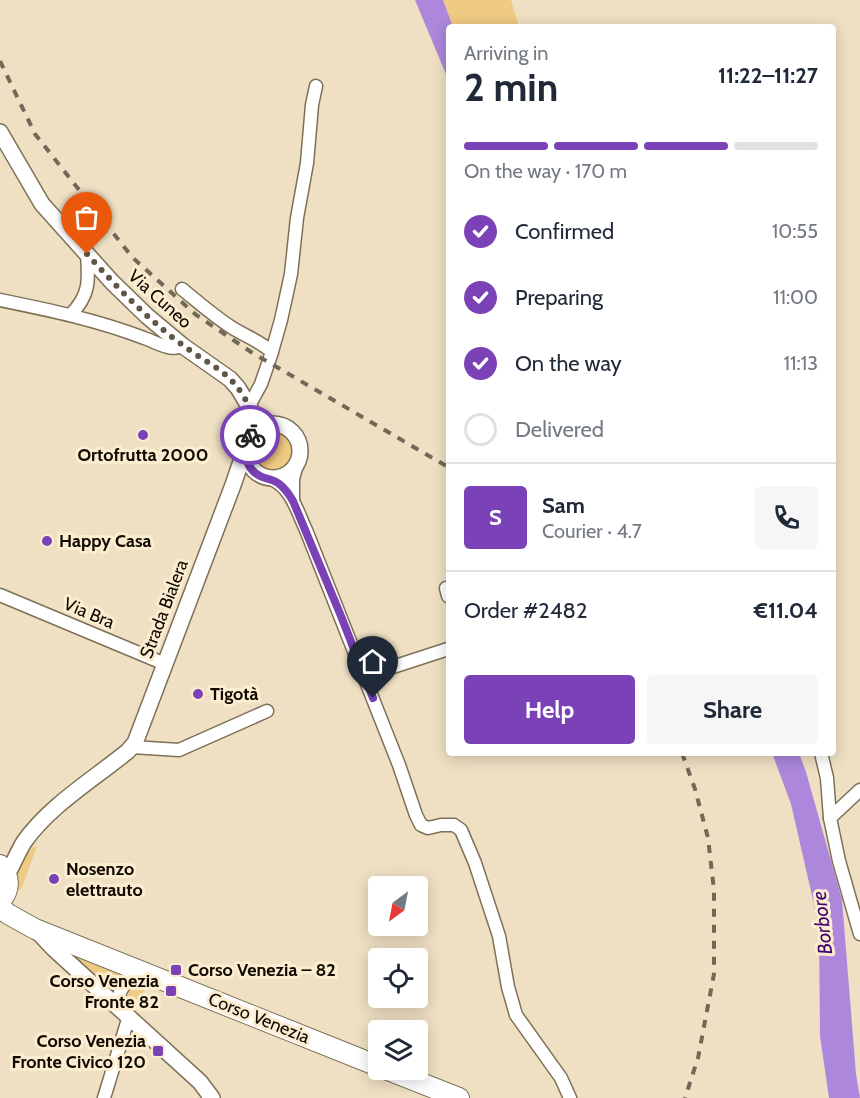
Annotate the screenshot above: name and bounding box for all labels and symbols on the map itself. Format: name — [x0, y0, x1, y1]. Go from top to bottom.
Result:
pin — [61, 192, 112, 254]
street label: Via Cuneo — [124, 265, 196, 333]
courier — [220, 405, 280, 465]
marker: Ortofrutta 2000 — [136, 428, 150, 442]
place label: Ortofrutta 2000 — [78, 444, 208, 466]
place label: Happy Casa — [59, 530, 152, 552]
marker: Happy Casa — [40, 534, 54, 548]
street label: Strada Bialera — [135, 556, 193, 661]
street label: Via Bra — [60, 592, 118, 634]
pin — [347, 636, 398, 698]
place label: Tigotà — [210, 683, 258, 705]
marker: Tigotà — [191, 687, 205, 701]
place label: Nosenzo elettrauto — [66, 858, 143, 901]
marker: Nosenzo elettrauto — [47, 872, 61, 886]
north arrow — [368, 876, 428, 936]
water label: Borbore — [807, 890, 837, 956]
place label: Corso Venezia – 82 — [188, 959, 336, 981]
marker: Corso Venezia – 82 — [169, 963, 183, 977]
place label: Corso Venezia Fronte 82 — [50, 970, 159, 1013]
marker: Corso Venezia Fronte 82 — [164, 984, 178, 998]
street label: Corso Venezia — [205, 988, 313, 1048]
place label: Corso Venezia Fronte Civico 120 — [12, 1030, 146, 1073]
marker: Corso Venezia Fronte Civico 120 — [151, 1044, 165, 1058]

